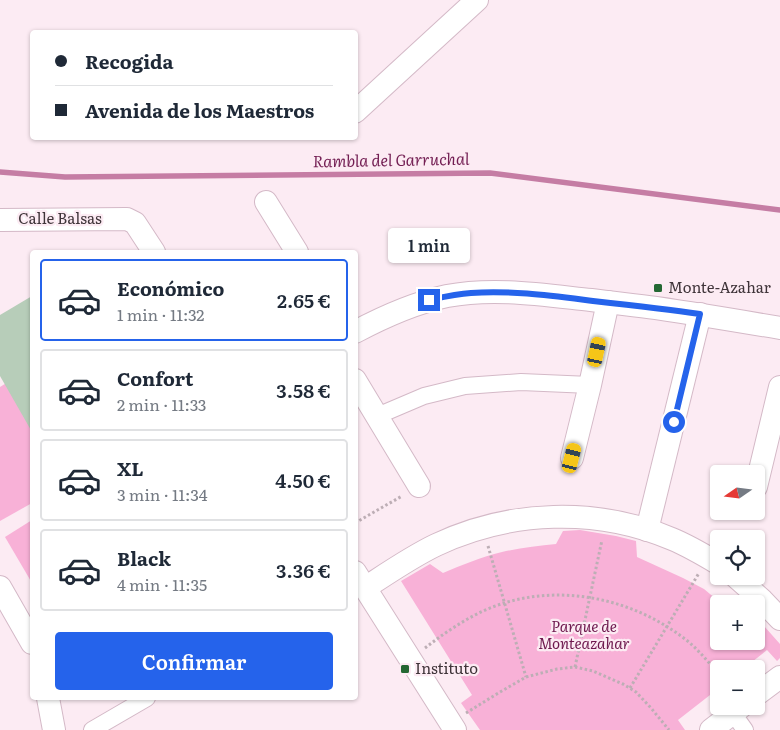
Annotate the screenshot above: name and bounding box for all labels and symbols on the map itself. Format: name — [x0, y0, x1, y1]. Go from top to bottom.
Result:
water label: Rambla del Garruchal — [312, 146, 470, 172]
street label: Calle Balsas — [18, 206, 102, 229]
callout: 1 min — [388, 228, 470, 262]
place label: Monte-Azahar — [668, 275, 771, 298]
marker: Monte-Azahar — [652, 282, 664, 294]
route end — [418, 289, 440, 311]
car — [586, 336, 607, 368]
route start — [663, 411, 685, 433]
car — [561, 442, 582, 474]
north arrow — [710, 465, 765, 520]
park label: Parque de Monteazahar — [538, 614, 630, 654]
place label: Instituto — [415, 656, 478, 679]
marker: Instituto — [399, 663, 411, 675]

